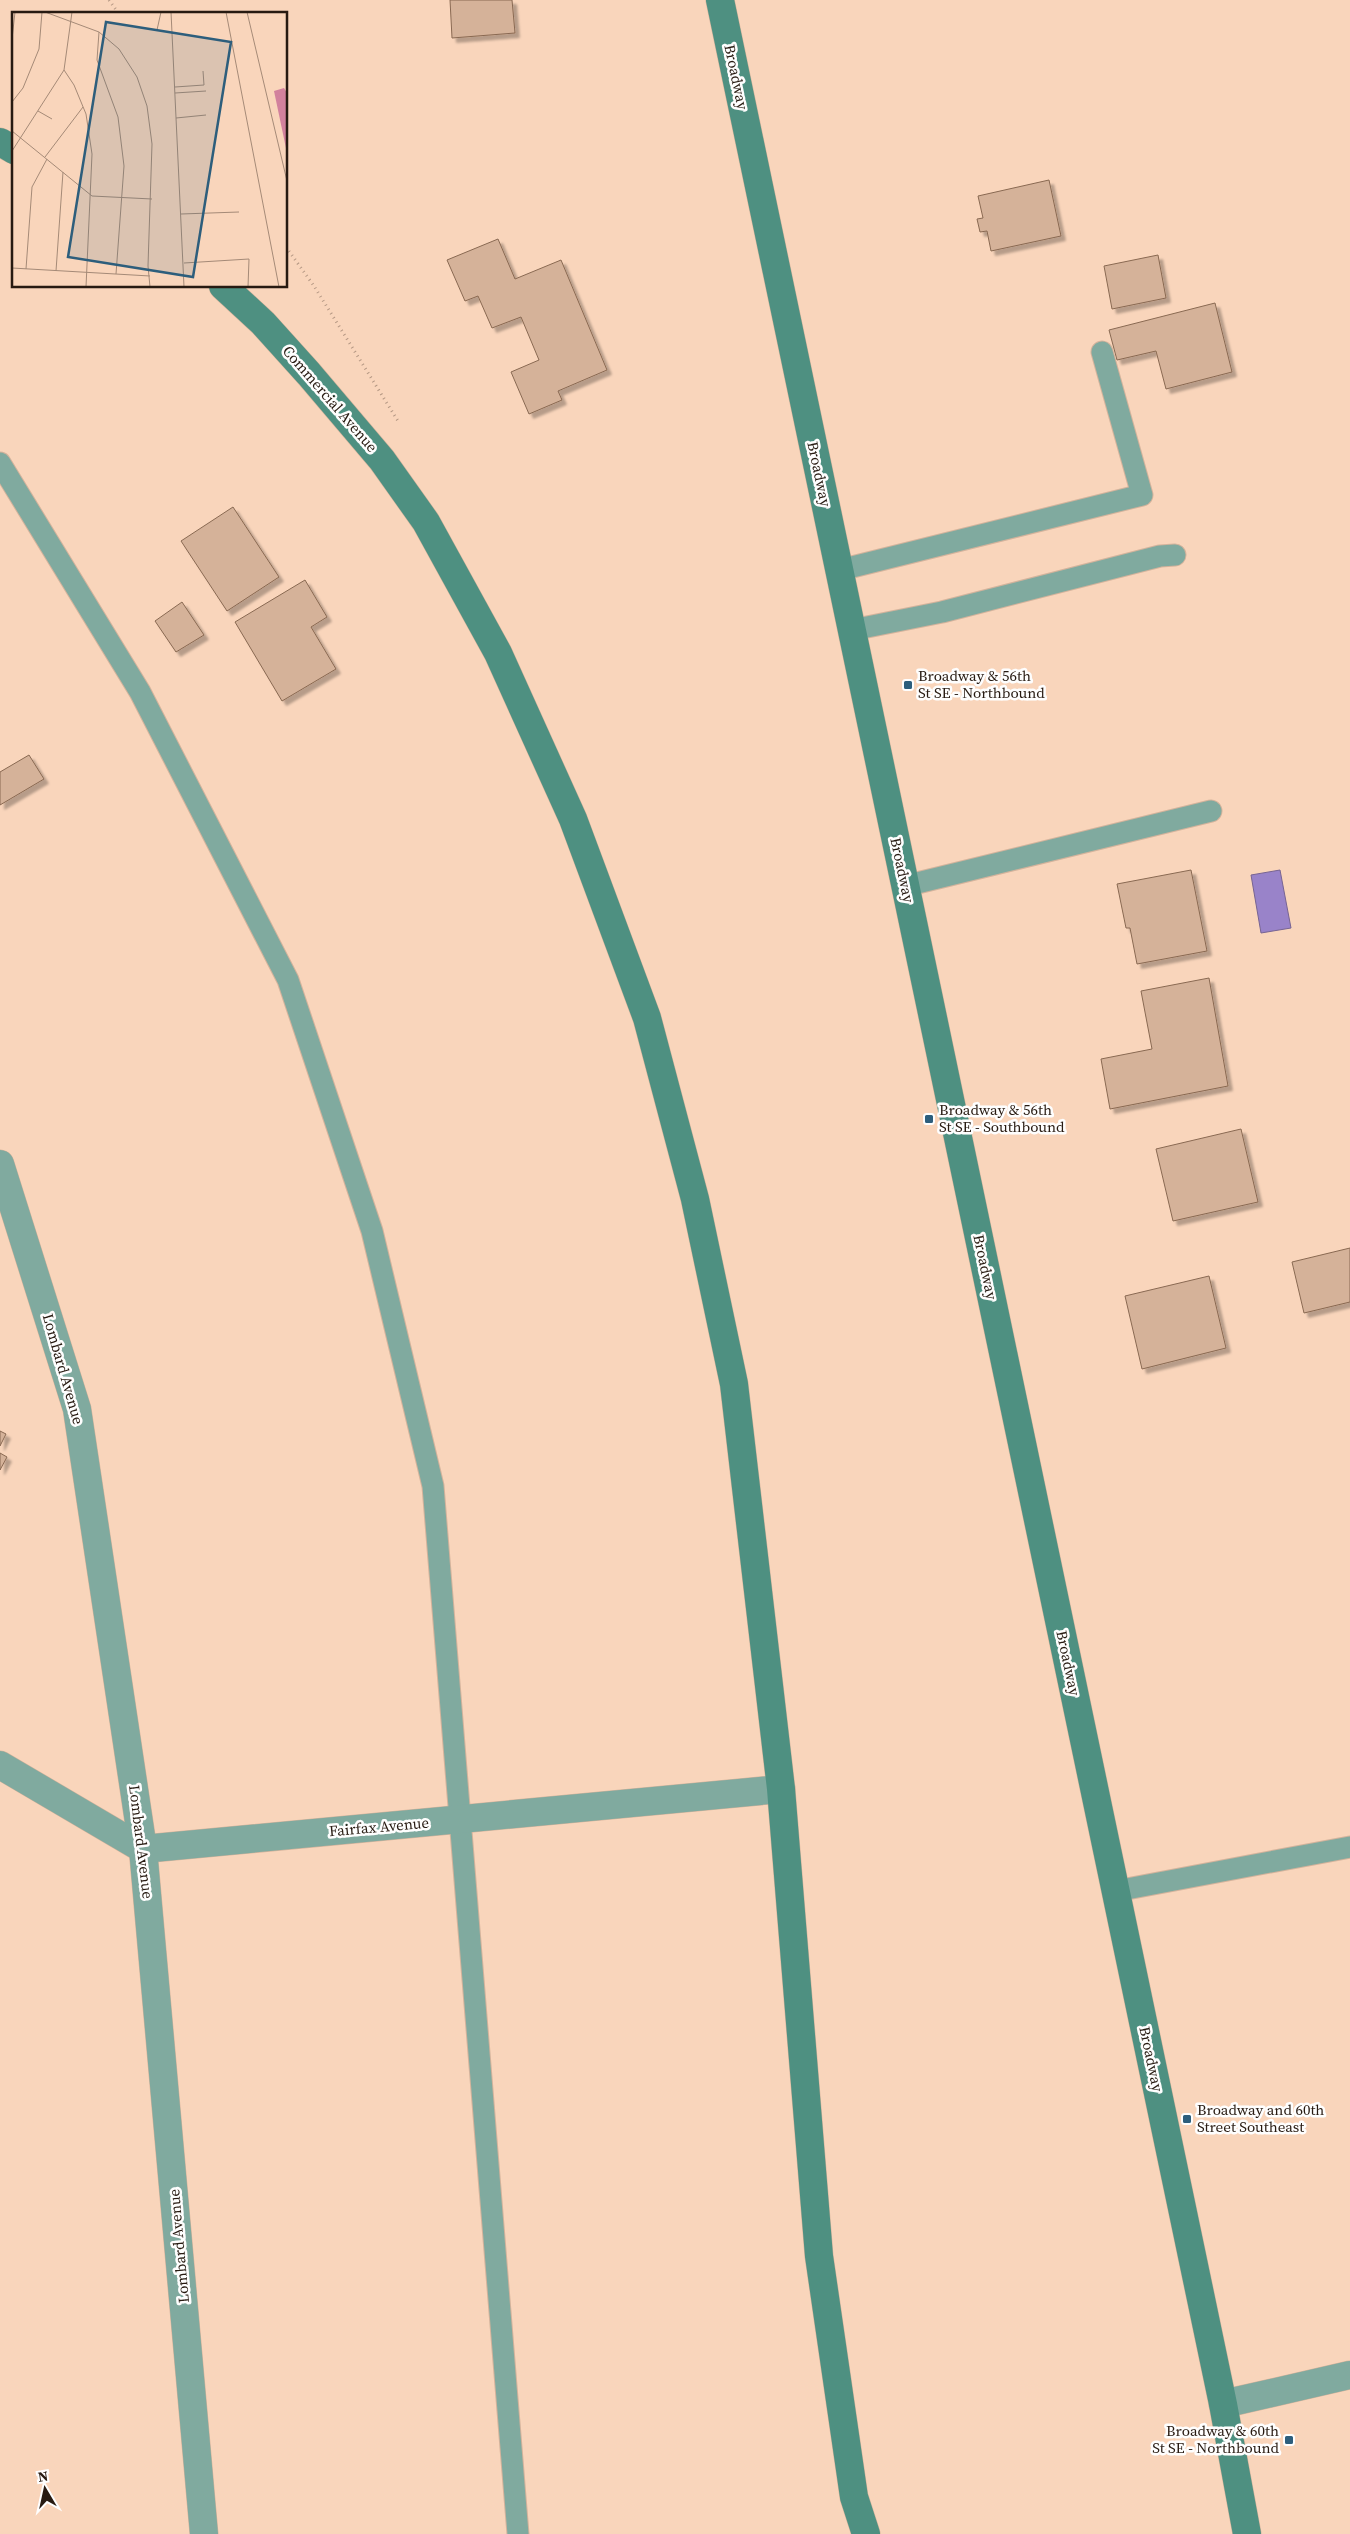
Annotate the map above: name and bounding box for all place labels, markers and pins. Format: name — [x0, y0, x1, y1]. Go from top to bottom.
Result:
place label: Broadway & 56th St SE - Northbound — [918, 665, 1045, 703]
marker: Broadway & 56th St SE - Northbound — [902, 679, 914, 691]
place label: Broadway & 56th St SE - Southbound — [939, 1099, 1065, 1137]
marker: Broadway & 56th St SE - Southbound — [923, 1113, 935, 1125]
place label: Broadway and 60th Street Southeast — [1197, 2099, 1324, 2137]
marker: Broadway and 60th Street Southeast — [1181, 2113, 1193, 2125]
place label: Broadway & 60th St SE - Northbound — [1152, 2420, 1279, 2458]
marker: Broadway & 60th St SE - Northbound — [1283, 2434, 1295, 2446]

